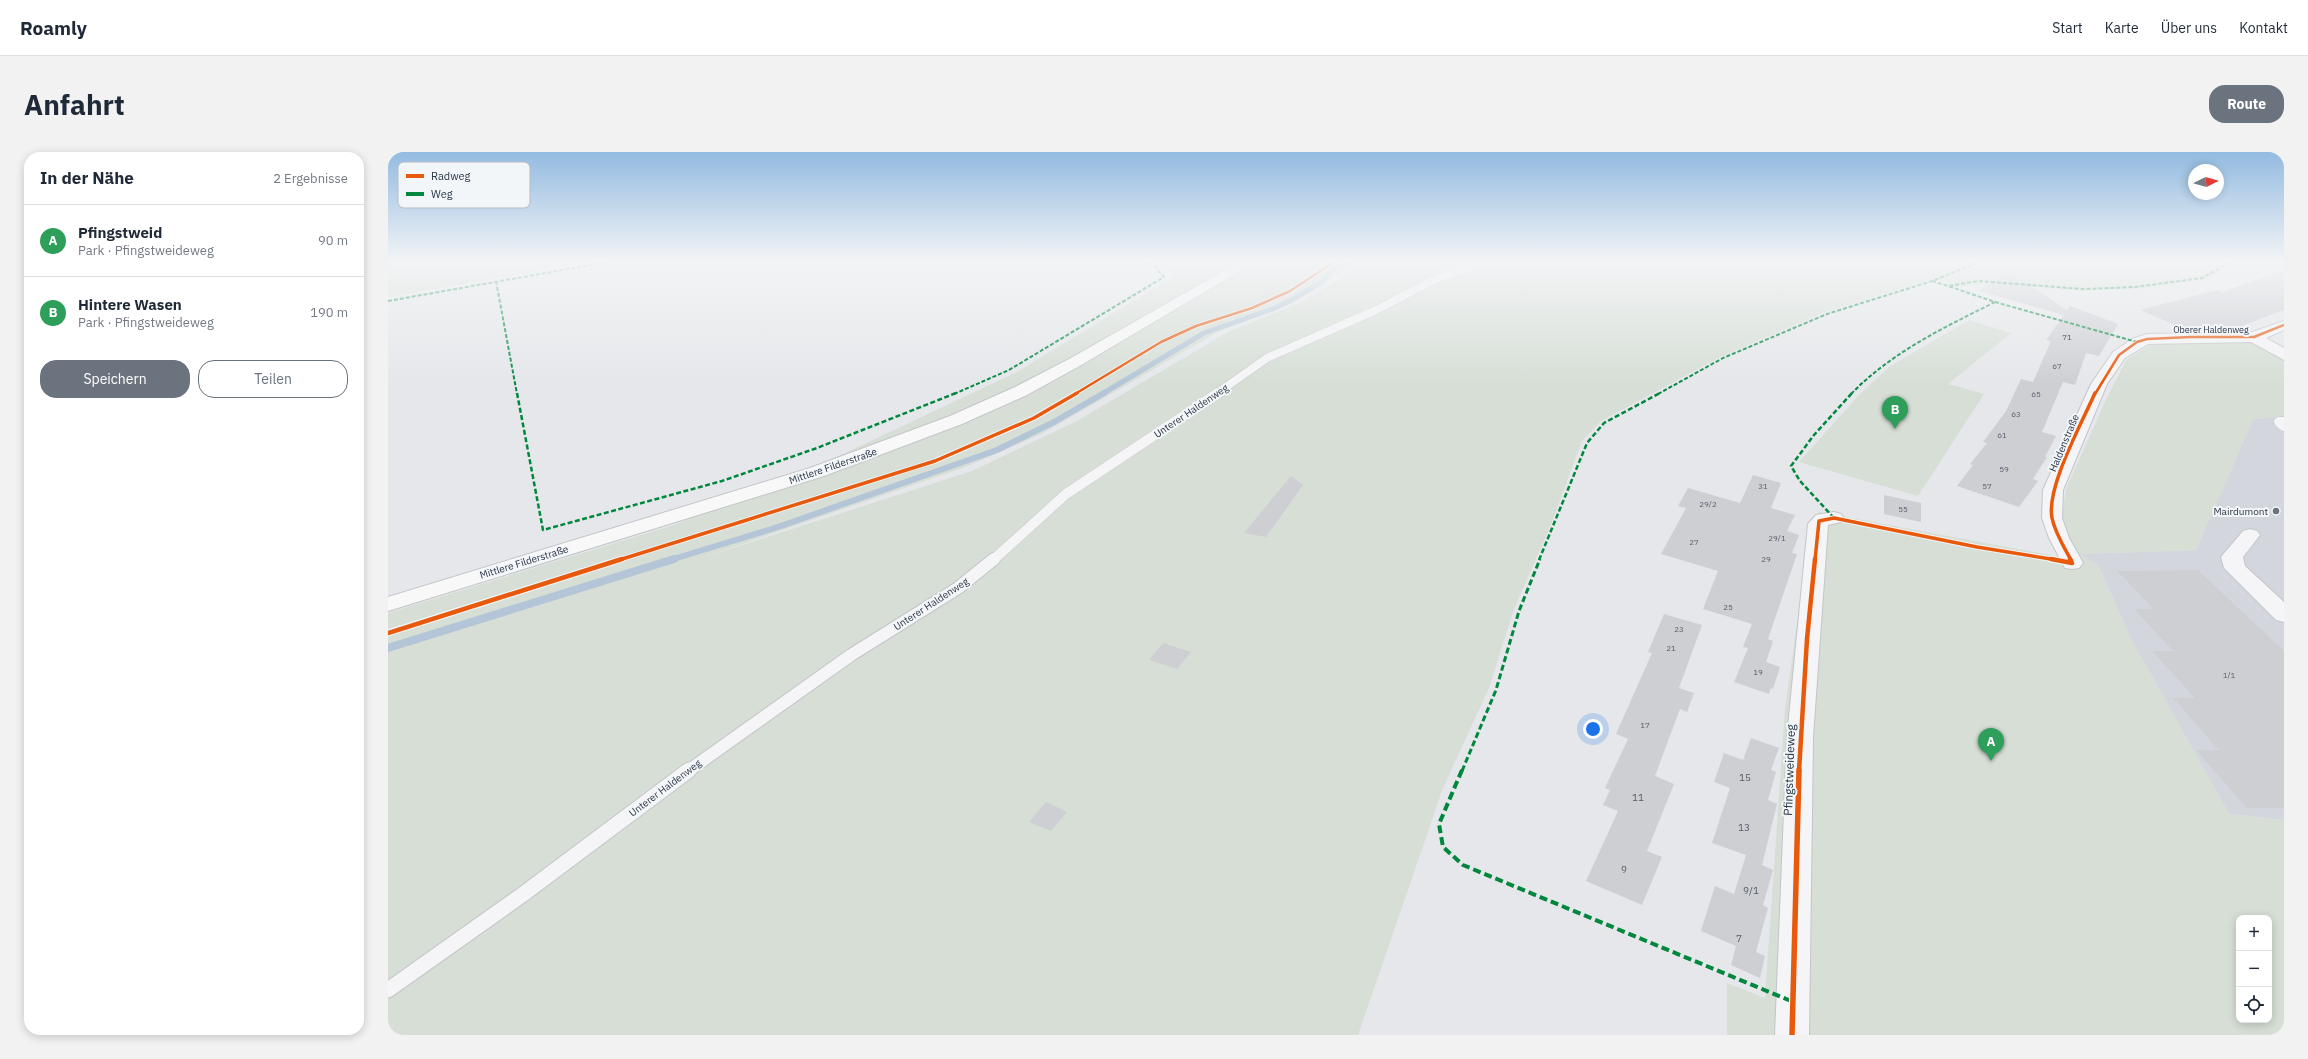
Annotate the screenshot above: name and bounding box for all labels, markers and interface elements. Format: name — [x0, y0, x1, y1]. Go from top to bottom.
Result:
text: Roamly — [20, 16, 87, 40]
text: Start — [2052, 19, 2083, 37]
text: Karte — [2105, 19, 2139, 37]
text: Über uns — [2161, 19, 2217, 37]
text: Kontakt — [2239, 19, 2288, 37]
button: Route — [2209, 85, 2284, 123]
text: Anfahrt — [24, 86, 125, 123]
legend — [398, 162, 530, 208]
north arrow — [2188, 164, 2224, 200]
text: In der Nähe — [40, 167, 134, 189]
text: Radweg — [431, 169, 471, 183]
text: 2 Ergebnisse — [273, 170, 348, 187]
text: Weg — [431, 187, 453, 201]
text: Pfingstweid — [78, 223, 162, 242]
text: A — [49, 232, 57, 249]
text: 90 m — [318, 232, 348, 249]
text: Park · Pfingstweideweg — [78, 242, 214, 259]
text: Hintere Wasen — [78, 295, 182, 314]
text: B — [49, 304, 57, 321]
text: 190 m — [310, 304, 348, 321]
text: Park · Pfingstweideweg — [78, 314, 214, 331]
street label: Oberer Haldenweg — [2173, 324, 2249, 335]
house number: 71 — [2062, 332, 2072, 342]
button: Speichern — [40, 360, 190, 398]
button: Teilen — [198, 360, 348, 398]
house number: 67 — [2052, 361, 2062, 371]
street label: Unterer Haldenweg — [1151, 381, 1231, 441]
house number: 65 — [2031, 389, 2041, 399]
pin: B — [1882, 396, 1908, 429]
house number: 63 — [2011, 409, 2021, 419]
street label: Haldenstraße — [2046, 412, 2082, 474]
house number: 61 — [1997, 430, 2007, 440]
street label: Mittlere Filderstraße — [787, 445, 879, 487]
house number: 59 — [1999, 464, 2009, 474]
house number: 31 — [1758, 481, 1768, 491]
house number: 57 — [1982, 481, 1992, 491]
house number: 29/2 — [1699, 499, 1717, 509]
house number: 55 — [1898, 504, 1908, 514]
place label: Mairdumont — [2213, 505, 2268, 518]
marker: Mairdumont — [2271, 506, 2281, 516]
house number: 29/1 — [1768, 533, 1786, 543]
house number: 27 — [1689, 537, 1699, 547]
street label: Mittlere Filderstraße — [478, 542, 570, 582]
house number: 29 — [1761, 554, 1771, 564]
street label: Unterer Haldenweg — [891, 574, 972, 633]
house number: 25 — [1723, 602, 1733, 612]
house number: 23 — [1674, 624, 1684, 634]
house number: 21 — [1666, 643, 1676, 653]
house number: 19 — [1753, 667, 1763, 677]
house number: 1/1 — [2223, 670, 2236, 680]
your location — [1583, 719, 1603, 739]
house number: 17 — [1640, 720, 1650, 730]
street label: Pfingstweideweg — [1780, 723, 1798, 816]
pin: A — [1978, 728, 2004, 761]
street label: Unterer Haldenweg — [626, 756, 704, 819]
house number: 15 — [1739, 771, 1751, 784]
house number: 11 — [1632, 791, 1644, 804]
house number: 13 — [1738, 821, 1750, 834]
house number: 9 — [1621, 863, 1627, 876]
house number: 9/1 — [1743, 884, 1759, 897]
map controls — [2236, 915, 2272, 1023]
button: + — [2236, 915, 2272, 951]
house number: 7 — [1736, 932, 1742, 945]
button: − — [2236, 951, 2272, 987]
button: locate — [2236, 987, 2272, 1023]

